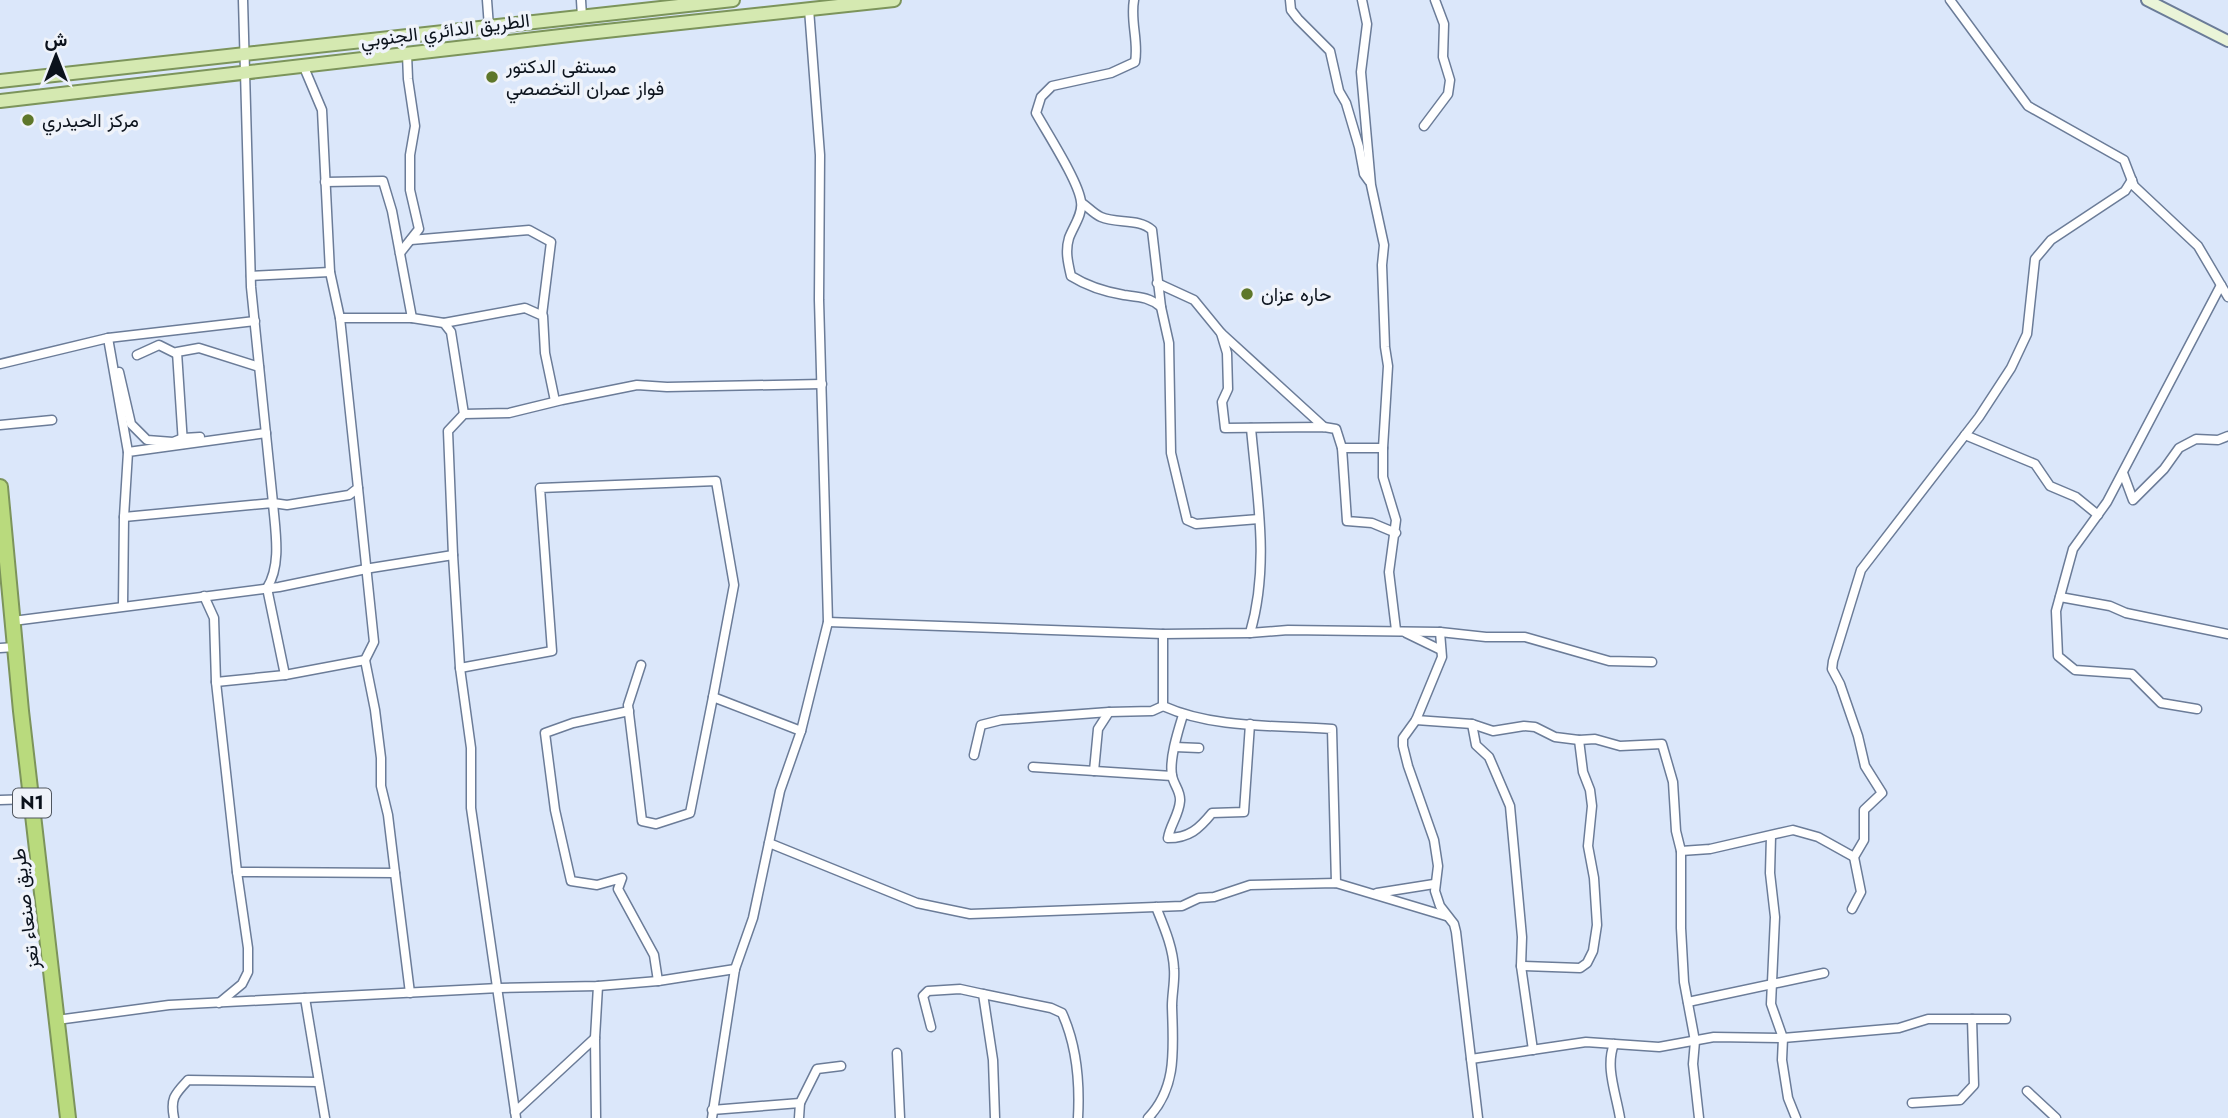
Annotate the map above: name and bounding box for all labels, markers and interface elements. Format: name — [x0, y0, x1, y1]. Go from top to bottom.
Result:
street label: الطريق الدائري الجنوبي — [359, 7, 531, 56]
north arrow — [21, 21, 91, 91]
text: ش — [45, 26, 68, 53]
place label: مستفى الدكتور فواز عمران التخصصي — [505, 53, 664, 104]
marker: مستفى الدكتور فواز عمران التخصصي — [484, 69, 500, 85]
place label: مركز الحيدري — [42, 107, 139, 136]
marker: مركز الحيدري — [20, 112, 36, 128]
place label: حاره عزان — [1261, 281, 1331, 308]
marker: حاره عزان — [1239, 286, 1255, 302]
road number: N1 — [13, 788, 51, 818]
street label: طريق صنعاء تعز — [5, 847, 46, 972]

